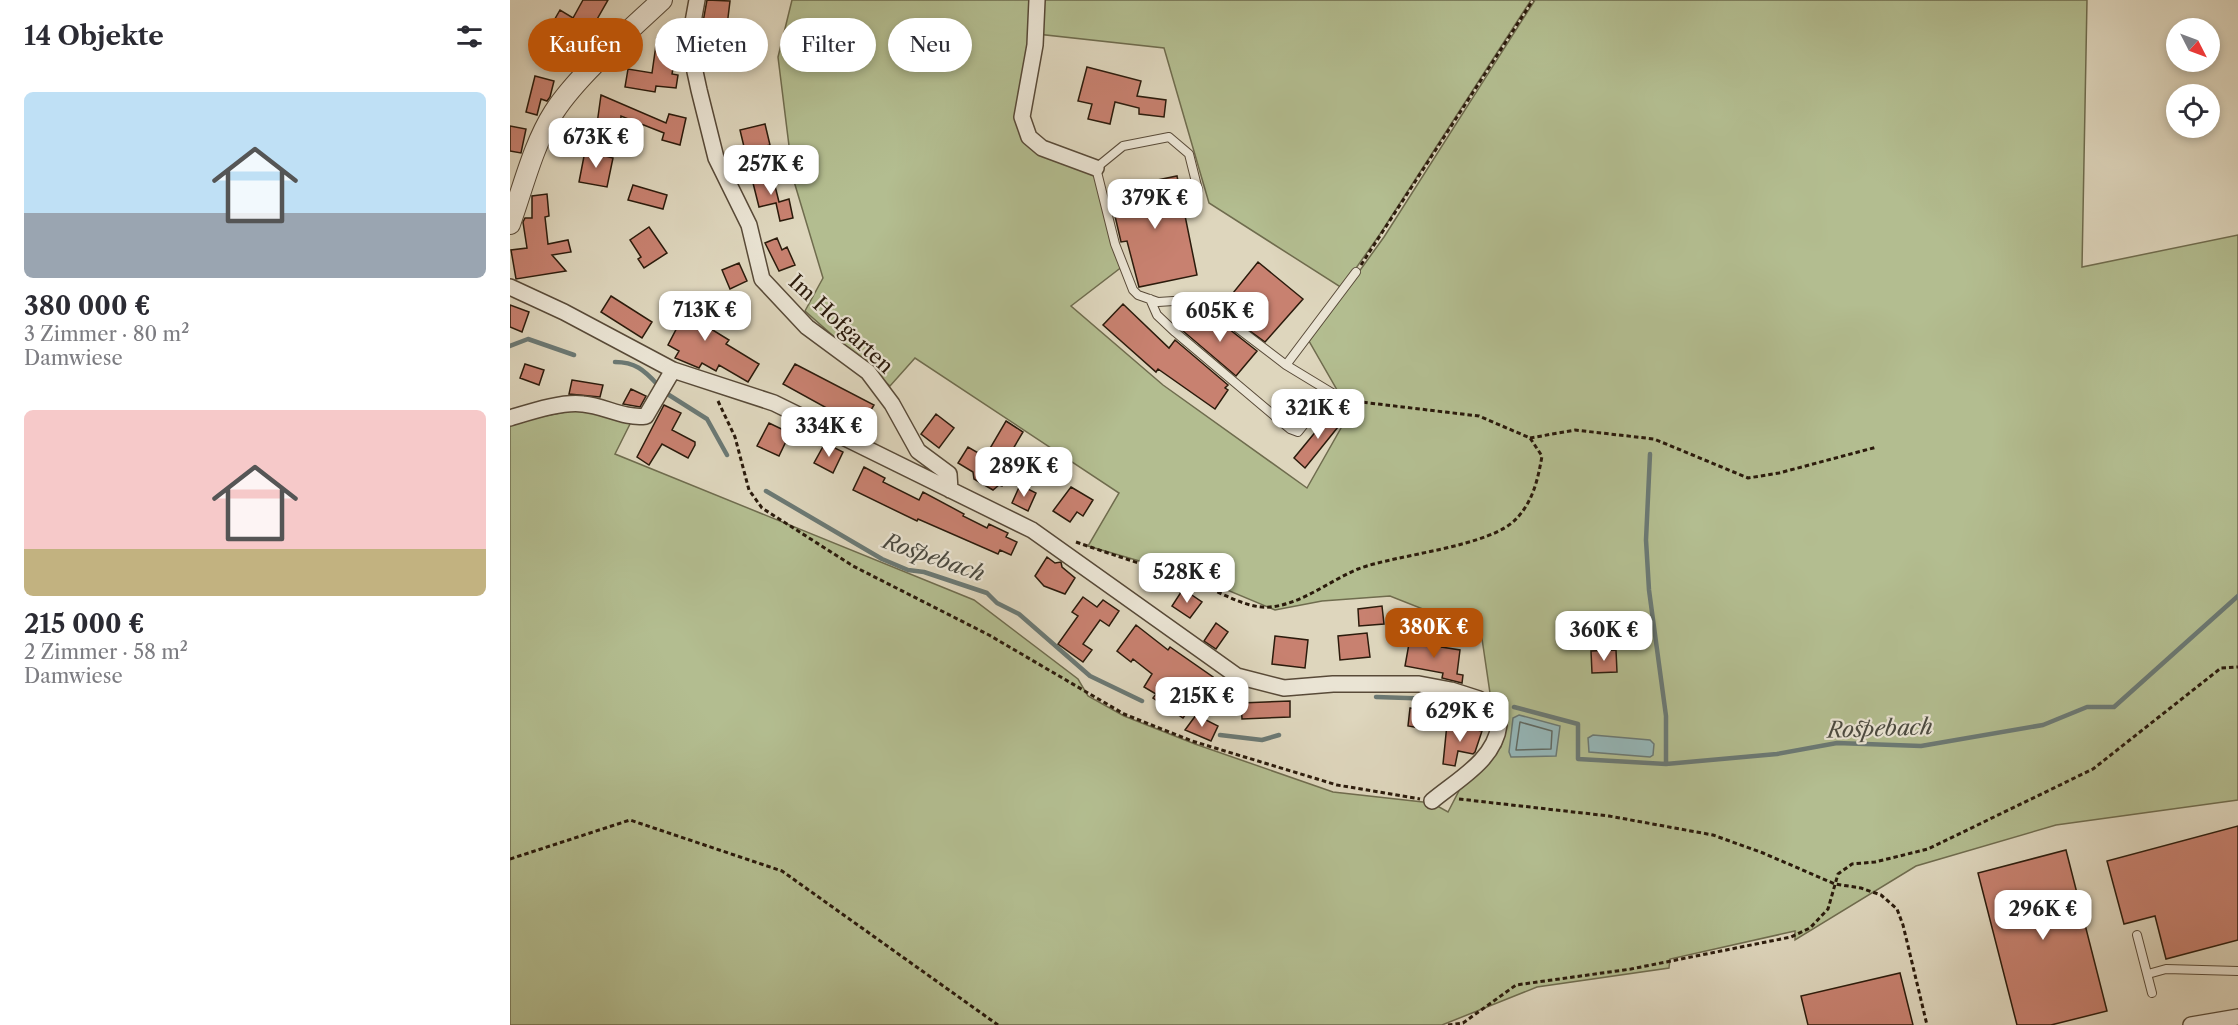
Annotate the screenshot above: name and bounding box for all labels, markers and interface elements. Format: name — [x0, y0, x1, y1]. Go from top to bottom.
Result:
chip: Kaufen — [528, 18, 643, 72]
chip: Mieten — [655, 18, 768, 72]
chip: Filter — [780, 18, 876, 72]
chip: Neu — [888, 18, 972, 72]
north arrow — [2166, 18, 2220, 72]
map controls — [2166, 18, 2220, 138]
text: 14 Objekte — [24, 20, 164, 52]
icon: filters — [453, 20, 486, 53]
button: locate — [2166, 84, 2220, 138]
pin: 673K € — [547, 118, 645, 169]
text: 673K € — [563, 125, 629, 149]
icon: home — [201, 131, 309, 239]
pin: 257K € — [722, 145, 820, 196]
text: 257K € — [738, 152, 804, 176]
pin: 379K € — [1106, 179, 1204, 230]
text: 379K € — [1122, 186, 1188, 210]
street label: Im Hofgarten — [784, 269, 899, 378]
text: 380 000 € — [24, 290, 151, 322]
pin: 713K € — [656, 291, 754, 342]
pin: 605K € — [1171, 292, 1269, 343]
text: 713K € — [673, 298, 737, 322]
text: 605K € — [1186, 299, 1254, 323]
text: 3 Zimmer · 80 m² — [24, 322, 189, 346]
text: Damwiese — [24, 346, 123, 370]
pin: 321K € — [1269, 389, 1367, 440]
text: 321K € — [1285, 396, 1351, 420]
pin: 334K € — [780, 407, 878, 458]
text: 334K € — [795, 414, 863, 438]
pin: 289K € — [975, 447, 1073, 498]
icon: home — [201, 449, 309, 557]
text: 289K € — [989, 454, 1059, 478]
water label: Rospebach — [878, 527, 988, 587]
pin: 528K € — [1138, 553, 1236, 604]
text: 528K € — [1153, 560, 1221, 584]
text: 215 000 € — [24, 608, 145, 640]
pin: 380K € — [1385, 608, 1483, 659]
pin: 360K € — [1555, 611, 1653, 662]
text: 380K € — [1399, 615, 1469, 639]
text: 360K € — [1569, 618, 1639, 642]
text: 2 Zimmer · 58 m² — [24, 640, 188, 664]
text: Damwiese — [24, 664, 123, 688]
pin: 215K € — [1153, 677, 1251, 728]
text: 215K € — [1169, 684, 1235, 708]
pin: 629K € — [1411, 692, 1509, 743]
text: 629K € — [1426, 699, 1494, 723]
water label: Rospebach — [1825, 713, 1933, 744]
pin: 296K € — [1994, 890, 2092, 941]
text: 296K € — [2009, 897, 2077, 921]

